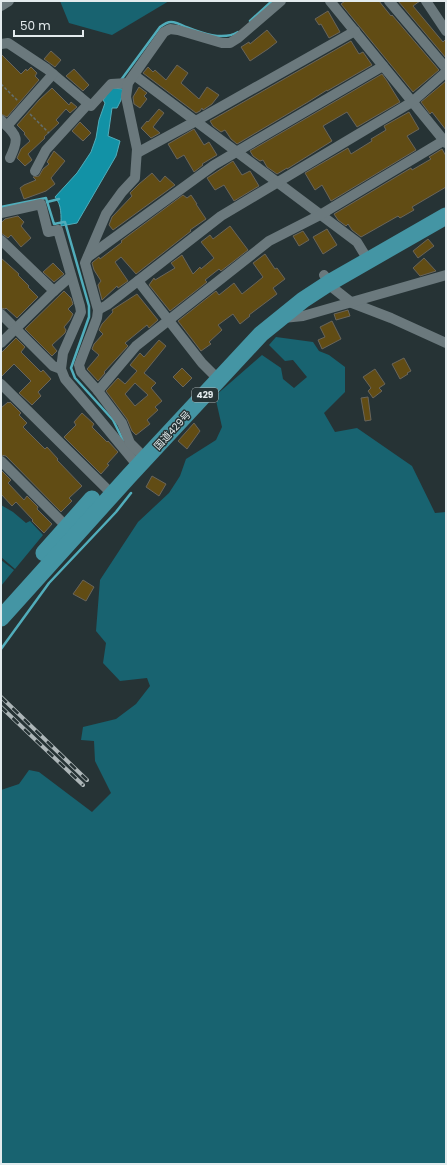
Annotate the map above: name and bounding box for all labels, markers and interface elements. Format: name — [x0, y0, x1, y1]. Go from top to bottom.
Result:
scale bar — [14, 12, 83, 38]
text: 50 m — [20, 17, 51, 34]
road number: 429 — [192, 388, 218, 402]
street label: 国道429号 — [150, 408, 194, 453]

